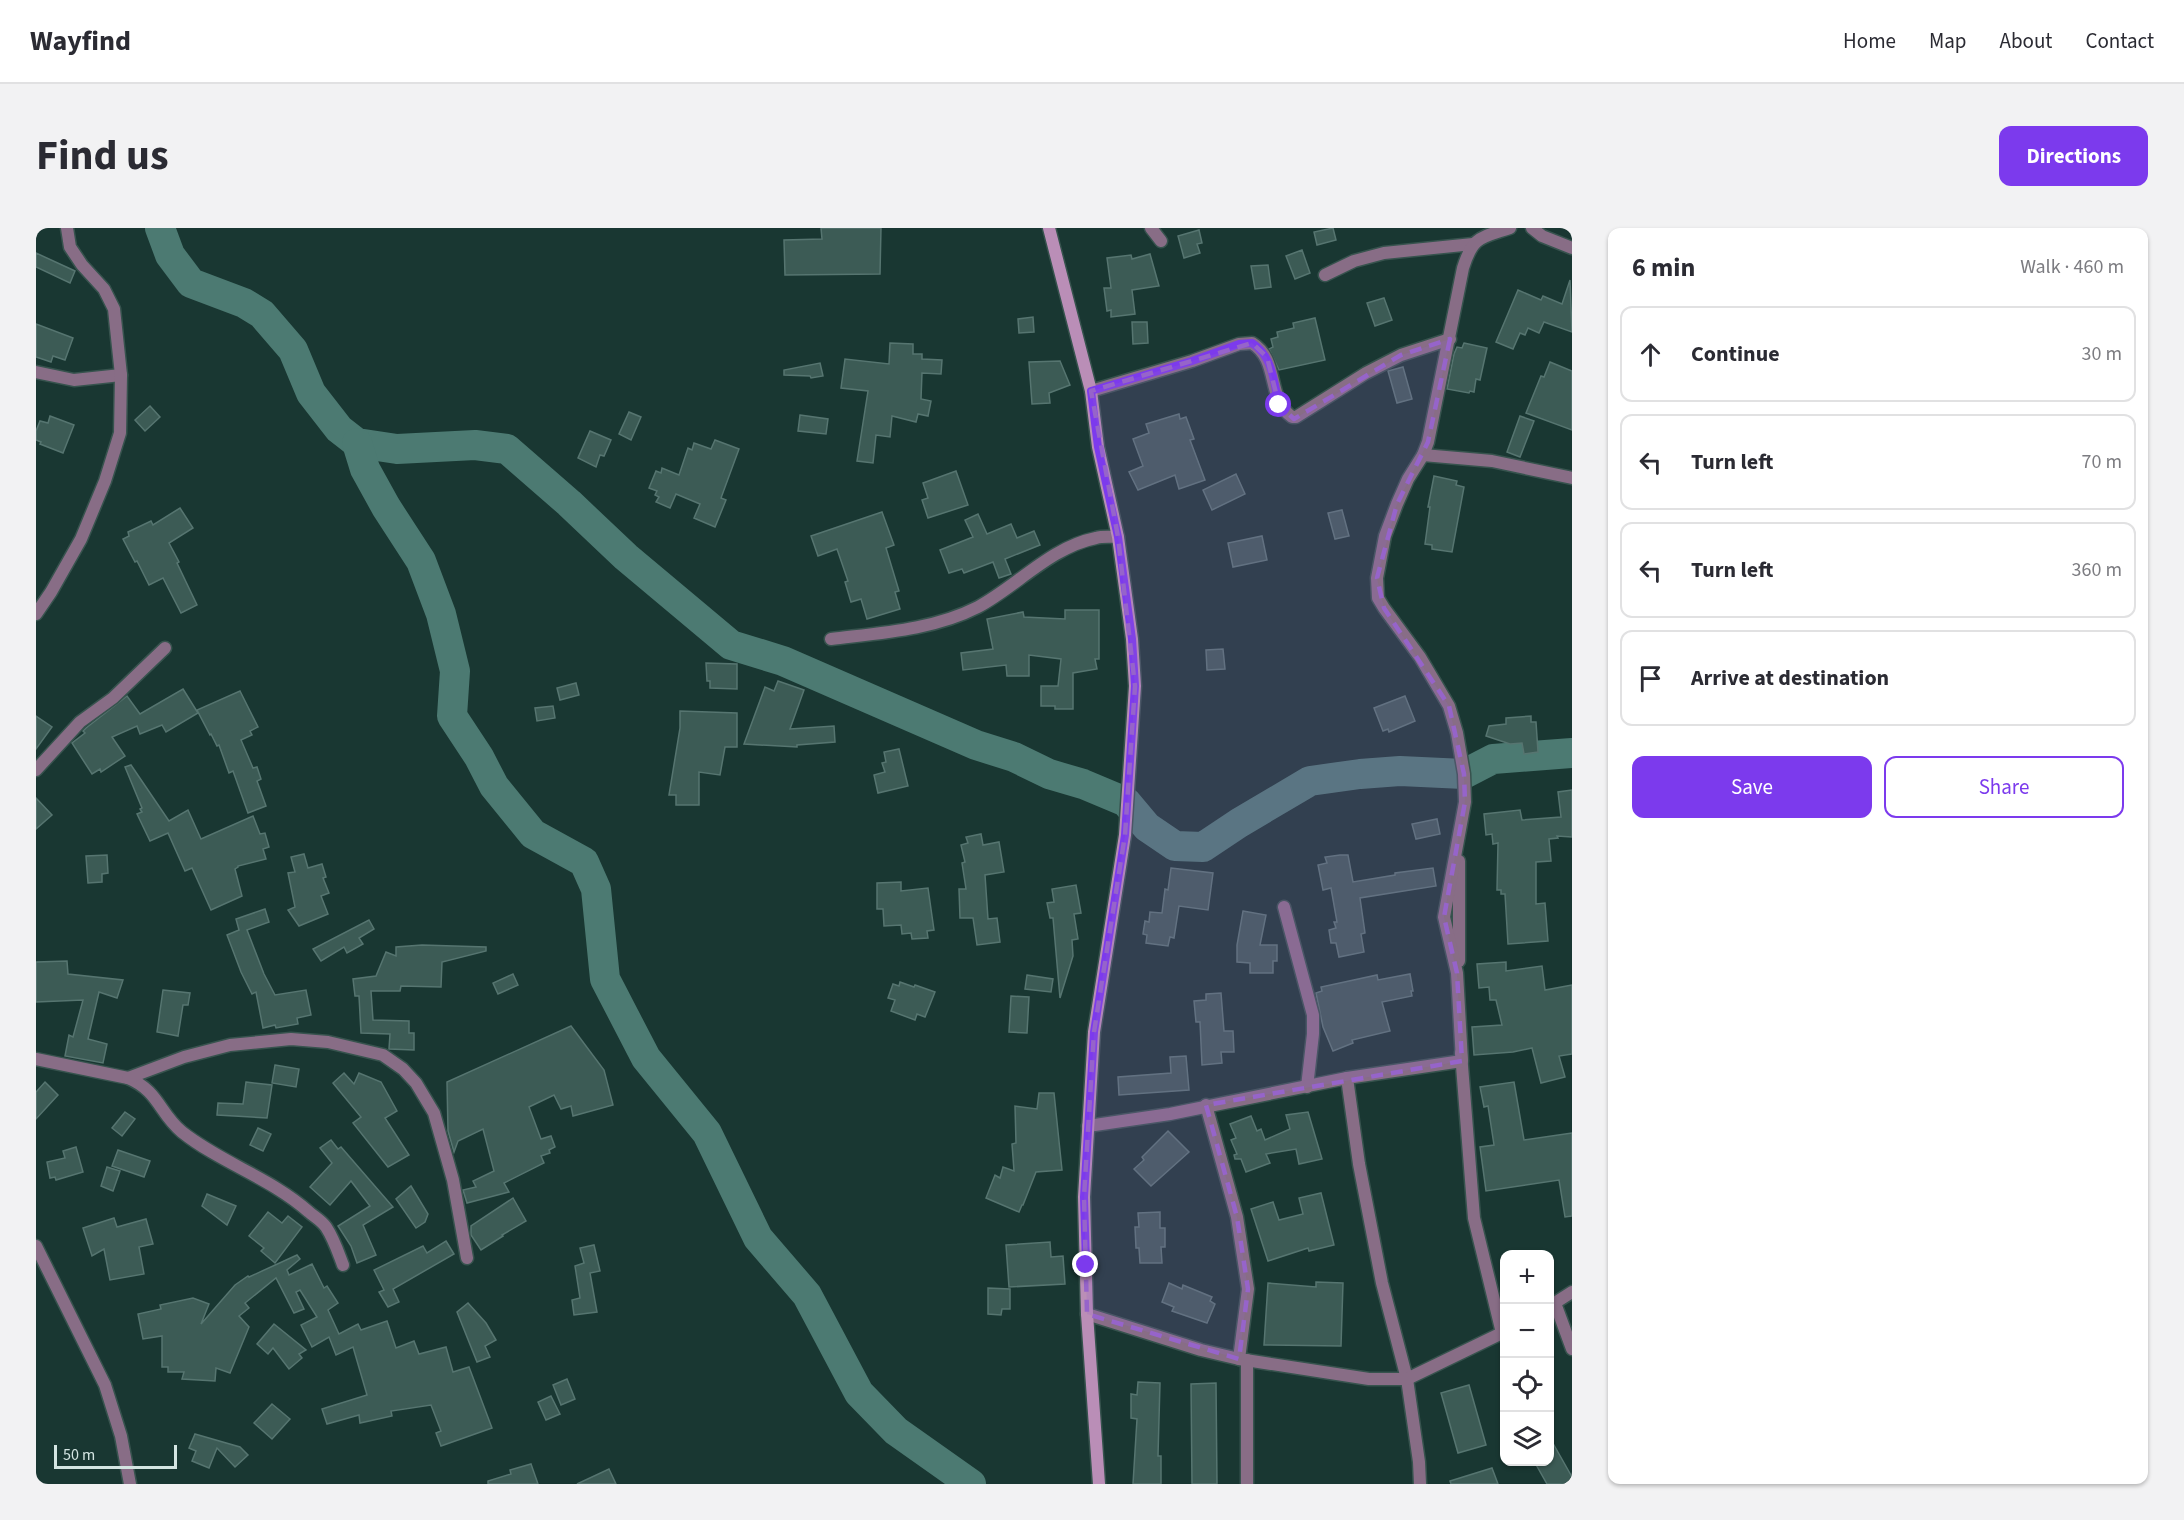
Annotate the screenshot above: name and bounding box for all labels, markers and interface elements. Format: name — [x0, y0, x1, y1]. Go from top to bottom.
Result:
text: Wayfind — [30, 21, 131, 61]
text: Home — [1843, 26, 1896, 56]
text: Map — [1929, 26, 1967, 56]
text: About — [2000, 26, 2052, 56]
text: Contact — [2085, 26, 2154, 56]
text: Find us — [36, 126, 169, 186]
button: Directions — [1999, 126, 2148, 186]
text: 6 min — [1632, 249, 1695, 286]
text: Walk · 460 m — [2020, 253, 2124, 281]
icon: ahead — [1634, 338, 1667, 371]
text: Continue — [1691, 338, 1780, 370]
text: 30 m — [2082, 340, 2122, 368]
route start — [1265, 391, 1291, 417]
icon: left — [1634, 446, 1667, 479]
text: Turn left — [1691, 446, 1773, 478]
text: 70 m — [2082, 448, 2122, 476]
icon: left — [1634, 554, 1667, 587]
text: Turn left — [1691, 554, 1773, 586]
text: 360 m — [2072, 556, 2122, 584]
icon: arrive — [1634, 662, 1667, 695]
text: Arrive at destination — [1691, 662, 1889, 694]
button: Save — [1632, 756, 1872, 818]
button: Share — [1884, 756, 2124, 818]
map controls — [1500, 1250, 1554, 1466]
button: + — [1500, 1250, 1554, 1304]
route end — [1072, 1251, 1098, 1277]
button: − — [1500, 1304, 1554, 1358]
button: locate — [1500, 1358, 1554, 1412]
button: layers — [1500, 1412, 1554, 1466]
scale bar — [54, 1442, 177, 1470]
text: 50 m — [63, 1444, 95, 1466]

